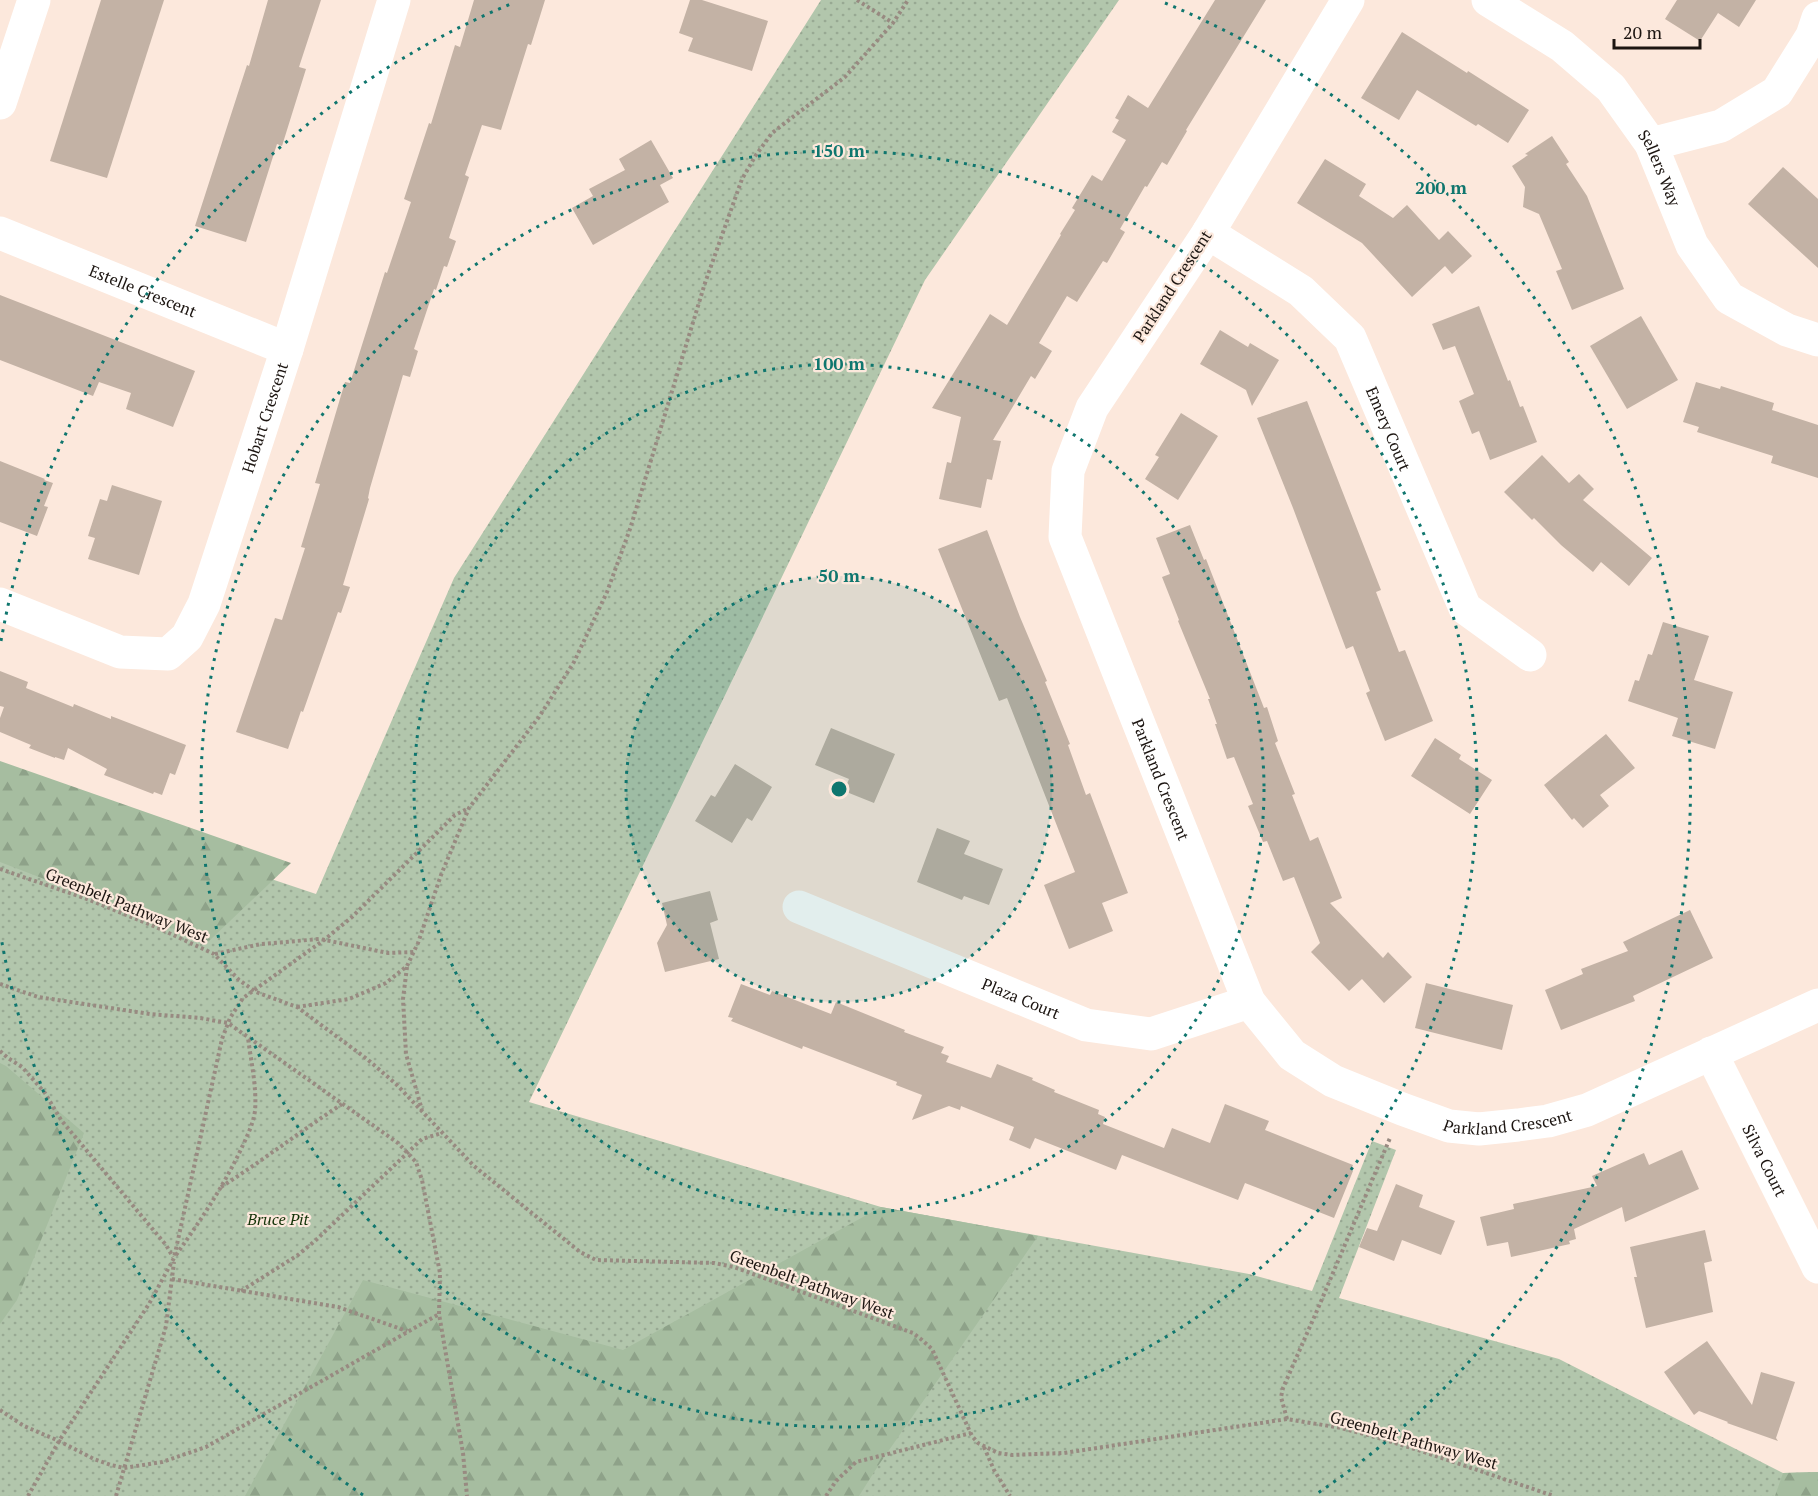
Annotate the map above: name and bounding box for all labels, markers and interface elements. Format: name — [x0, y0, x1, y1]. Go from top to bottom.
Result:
scale bar — [1614, 12, 1700, 50]
text: 20 m — [1623, 20, 1663, 44]
street label: Sellers Way — [1633, 125, 1686, 210]
text: 150 m — [813, 138, 865, 162]
text: 200 m — [1415, 175, 1467, 199]
street label: Parkland Crescent — [1128, 226, 1216, 346]
street label: Estelle Crescent — [86, 259, 200, 322]
text: 100 m — [813, 351, 865, 375]
street label: Hobart Crescent — [236, 359, 293, 476]
street label: Emery Court — [1361, 383, 1416, 474]
text: 50 m — [818, 563, 860, 587]
street label: Parkland Crescent — [1127, 715, 1195, 844]
centre of rings — [829, 779, 849, 799]
street label: Greenbelt Pathway West — [42, 862, 212, 948]
street label: Plaza Court — [979, 972, 1063, 1024]
street label: Parkland Crescent — [1440, 1104, 1575, 1140]
street label: Silva Court — [1737, 1120, 1792, 1200]
park label: Bruce Pit — [246, 1208, 309, 1230]
street label: Greenbelt Pathway West — [727, 1244, 897, 1324]
street label: Greenbelt Pathway West — [1328, 1405, 1501, 1475]

